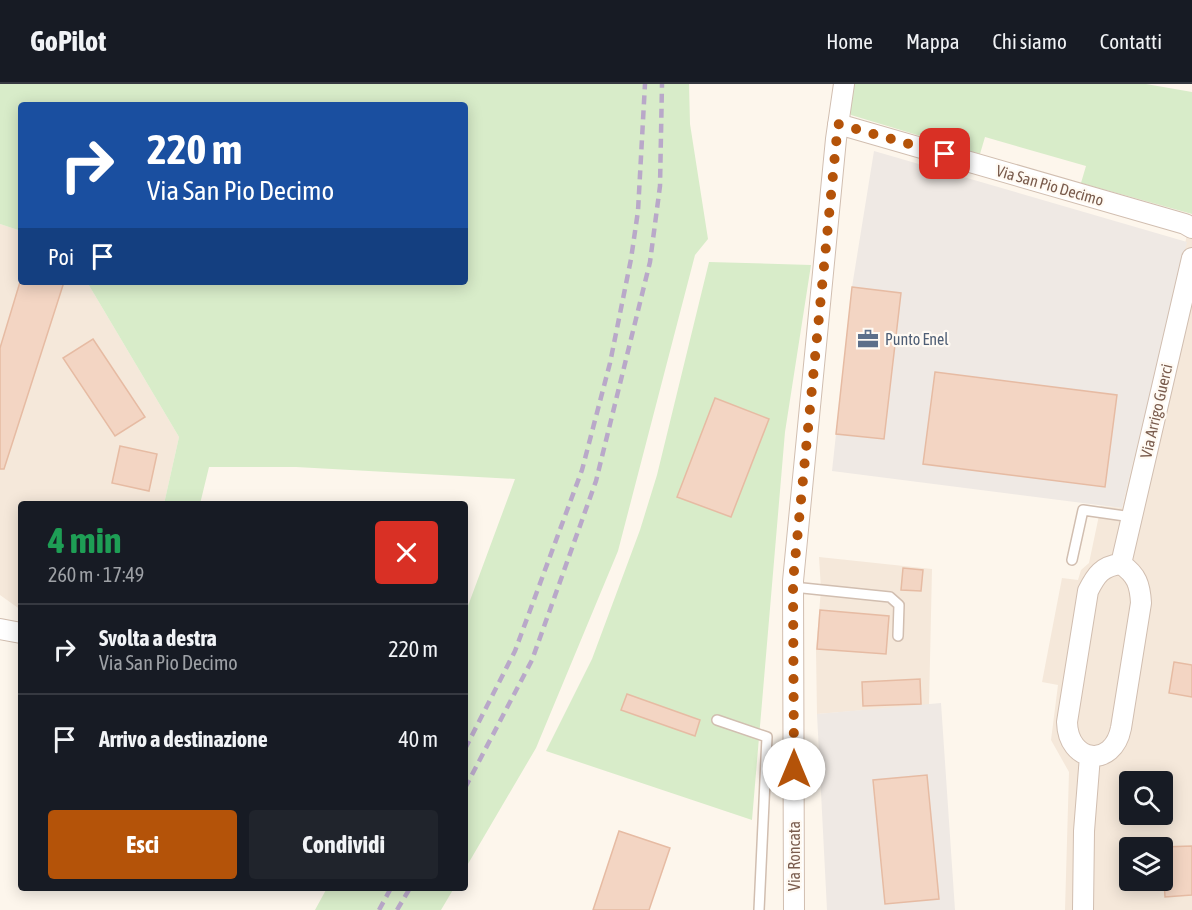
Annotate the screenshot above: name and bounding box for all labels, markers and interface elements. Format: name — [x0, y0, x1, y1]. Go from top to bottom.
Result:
text: GoPilot — [30, 25, 106, 57]
text: Home — [826, 29, 873, 53]
text: Mappa — [906, 29, 959, 53]
text: Chi siamo — [992, 29, 1067, 53]
text: Contatti — [1100, 29, 1162, 53]
text: 220 m — [147, 125, 242, 173]
icon: right — [48, 126, 126, 204]
pin — [919, 128, 970, 179]
icon: arrive — [928, 137, 961, 170]
street label: Via San Pio Decimo — [994, 161, 1106, 209]
text: Via San Pio Decimo — [147, 175, 334, 206]
icon: arrive — [86, 240, 119, 273]
text: Poi — [48, 244, 74, 270]
office icon: Punto Enel — [856, 327, 880, 351]
place label: Punto Enel — [885, 330, 949, 348]
street label: Via Arrigo Guerci — [1136, 362, 1177, 460]
text: 4 min — [48, 519, 122, 561]
button: close — [375, 521, 438, 584]
text: 260 m · 17:49 — [48, 563, 144, 586]
text: Svolta a destra — [99, 625, 217, 651]
icon: right — [48, 633, 81, 666]
text: 220 m — [388, 636, 438, 662]
text: Via San Pio Decimo — [99, 651, 238, 674]
icon: arrive — [48, 723, 81, 756]
text: Arrivo a destinazione — [99, 726, 268, 752]
text: 40 m — [398, 726, 438, 752]
position arrow — [762, 737, 826, 801]
map controls — [1119, 771, 1173, 891]
button: search — [1119, 771, 1173, 825]
button: Esci — [48, 810, 237, 879]
button: Condividi — [249, 810, 438, 879]
street label: Via Roncata — [785, 821, 803, 891]
button: layers — [1119, 837, 1173, 891]

